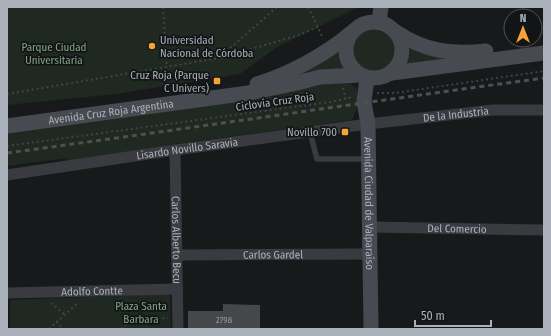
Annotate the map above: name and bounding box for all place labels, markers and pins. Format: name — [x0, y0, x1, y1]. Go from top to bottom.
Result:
place label: Universidad Nacional de Córdoba — [160, 34, 253, 60]
marker: Universidad Nacional de Córdoba — [147, 41, 157, 51]
place label: Cruz Roja (Parque C Univers) — [130, 69, 209, 95]
marker: Cruz Roja (Parque C Univers) — [212, 76, 222, 86]
place label: Novillo 700 — [287, 126, 337, 139]
marker: Novillo 700 — [340, 127, 350, 137]

